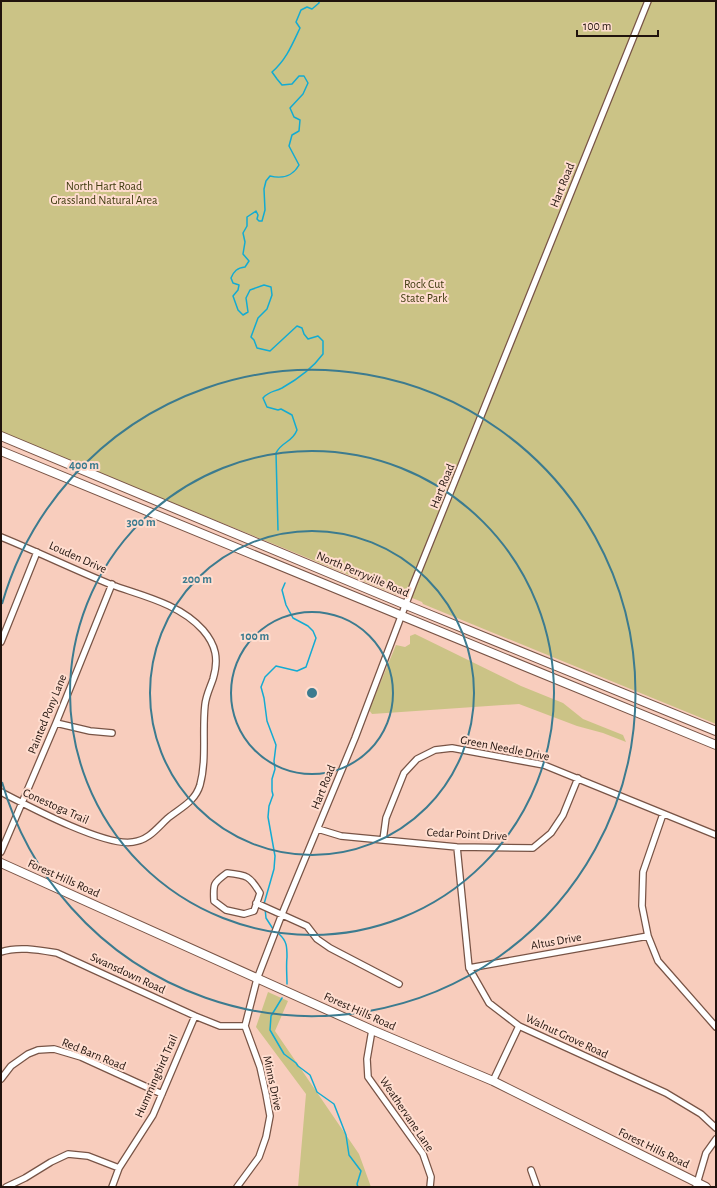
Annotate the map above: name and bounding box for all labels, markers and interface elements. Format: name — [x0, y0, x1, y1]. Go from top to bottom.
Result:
scale bar — [577, 12, 658, 38]
text: 100 m — [583, 20, 611, 32]
street label: Hart Road — [548, 161, 576, 209]
park label: North Hart Road Grassland Natural Area — [50, 180, 158, 206]
park label: Rock Cut State Park — [401, 278, 448, 304]
text: 400 m — [69, 459, 99, 471]
street label: Hart Road — [428, 462, 456, 510]
text: 300 m — [126, 516, 156, 528]
street label: Louden Drive — [47, 539, 109, 575]
street label: North Perryville Road — [315, 549, 411, 600]
text: 200 m — [182, 573, 212, 585]
text: 100 m — [241, 630, 269, 642]
street label: Painted Pony Lane — [26, 672, 69, 756]
centre of rings — [305, 686, 319, 700]
street label: Green Needle Drive — [459, 733, 551, 763]
street label: Hart Road — [309, 763, 337, 811]
street label: Conestoga Trail — [21, 786, 91, 826]
street label: Cedar Point Drive — [426, 826, 508, 842]
street label: Forest Hills Road — [26, 857, 102, 899]
street label: Altus Drive — [530, 931, 582, 951]
street label: Swansdown Road — [89, 950, 167, 996]
street label: Forest Hills Road — [322, 990, 398, 1032]
street label: Walnut Grove Road — [524, 1012, 610, 1060]
street label: Hummingbird Trail — [132, 1033, 180, 1119]
street label: Red Barn Road — [60, 1036, 128, 1072]
street label: Minns Drive — [261, 1054, 285, 1112]
street label: Weathervane Lane — [378, 1075, 436, 1153]
street label: Forest Hills Road — [617, 1126, 691, 1170]

